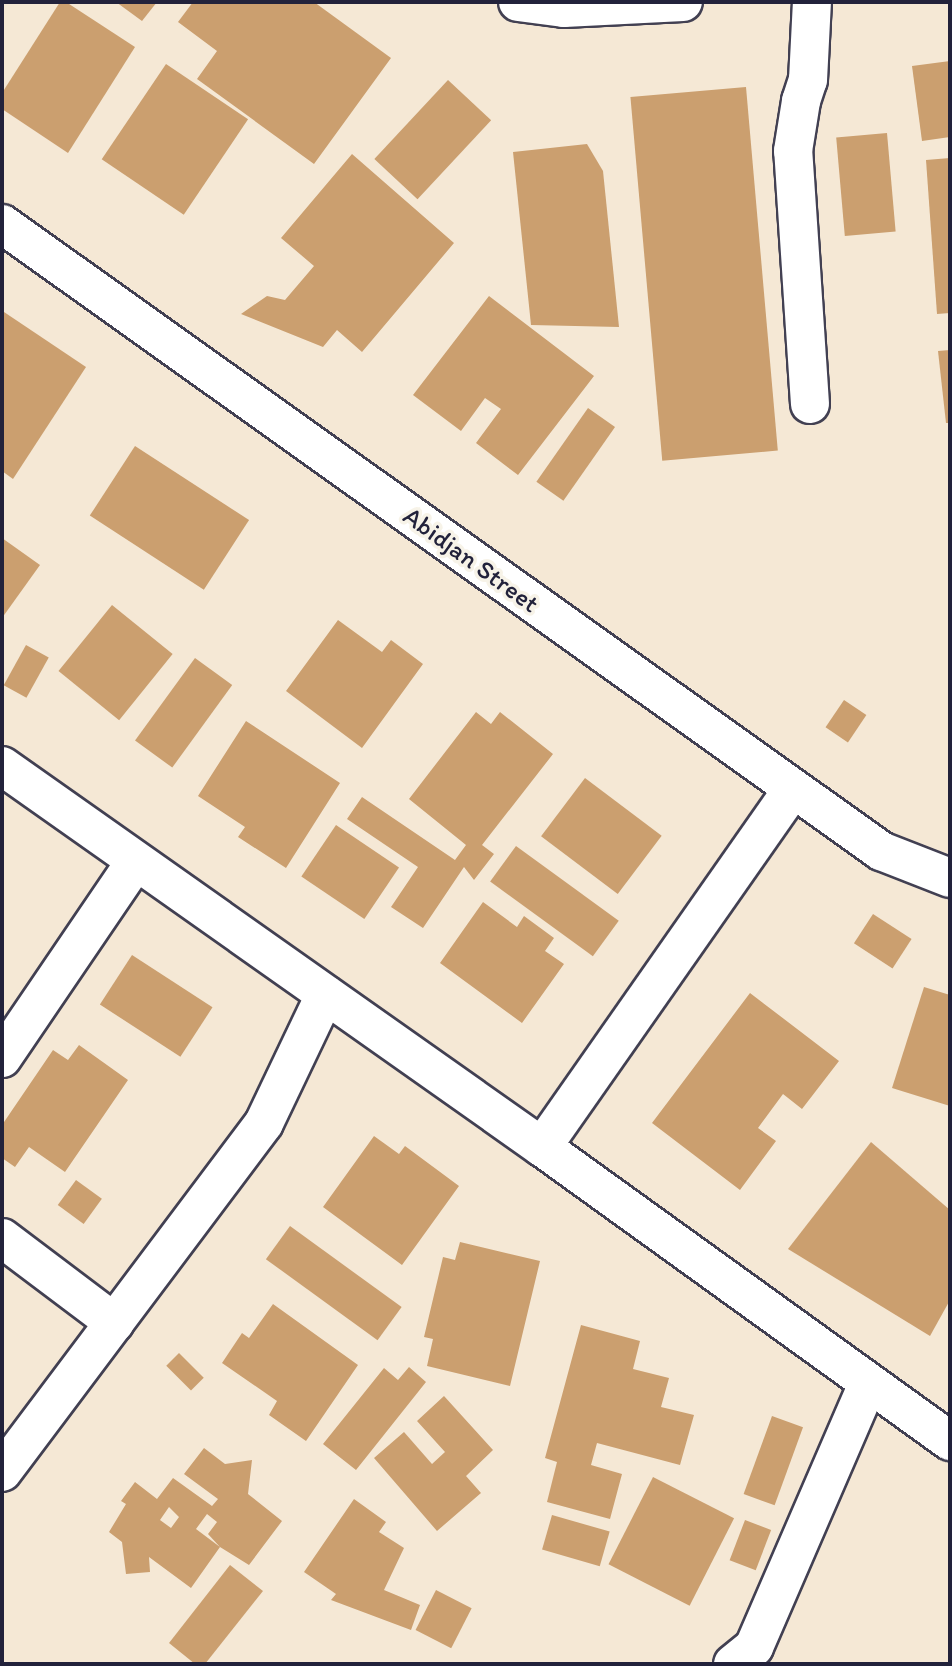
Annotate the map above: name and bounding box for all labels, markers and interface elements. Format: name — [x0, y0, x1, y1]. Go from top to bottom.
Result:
street label: Abidjan Street — [397, 501, 545, 619]

